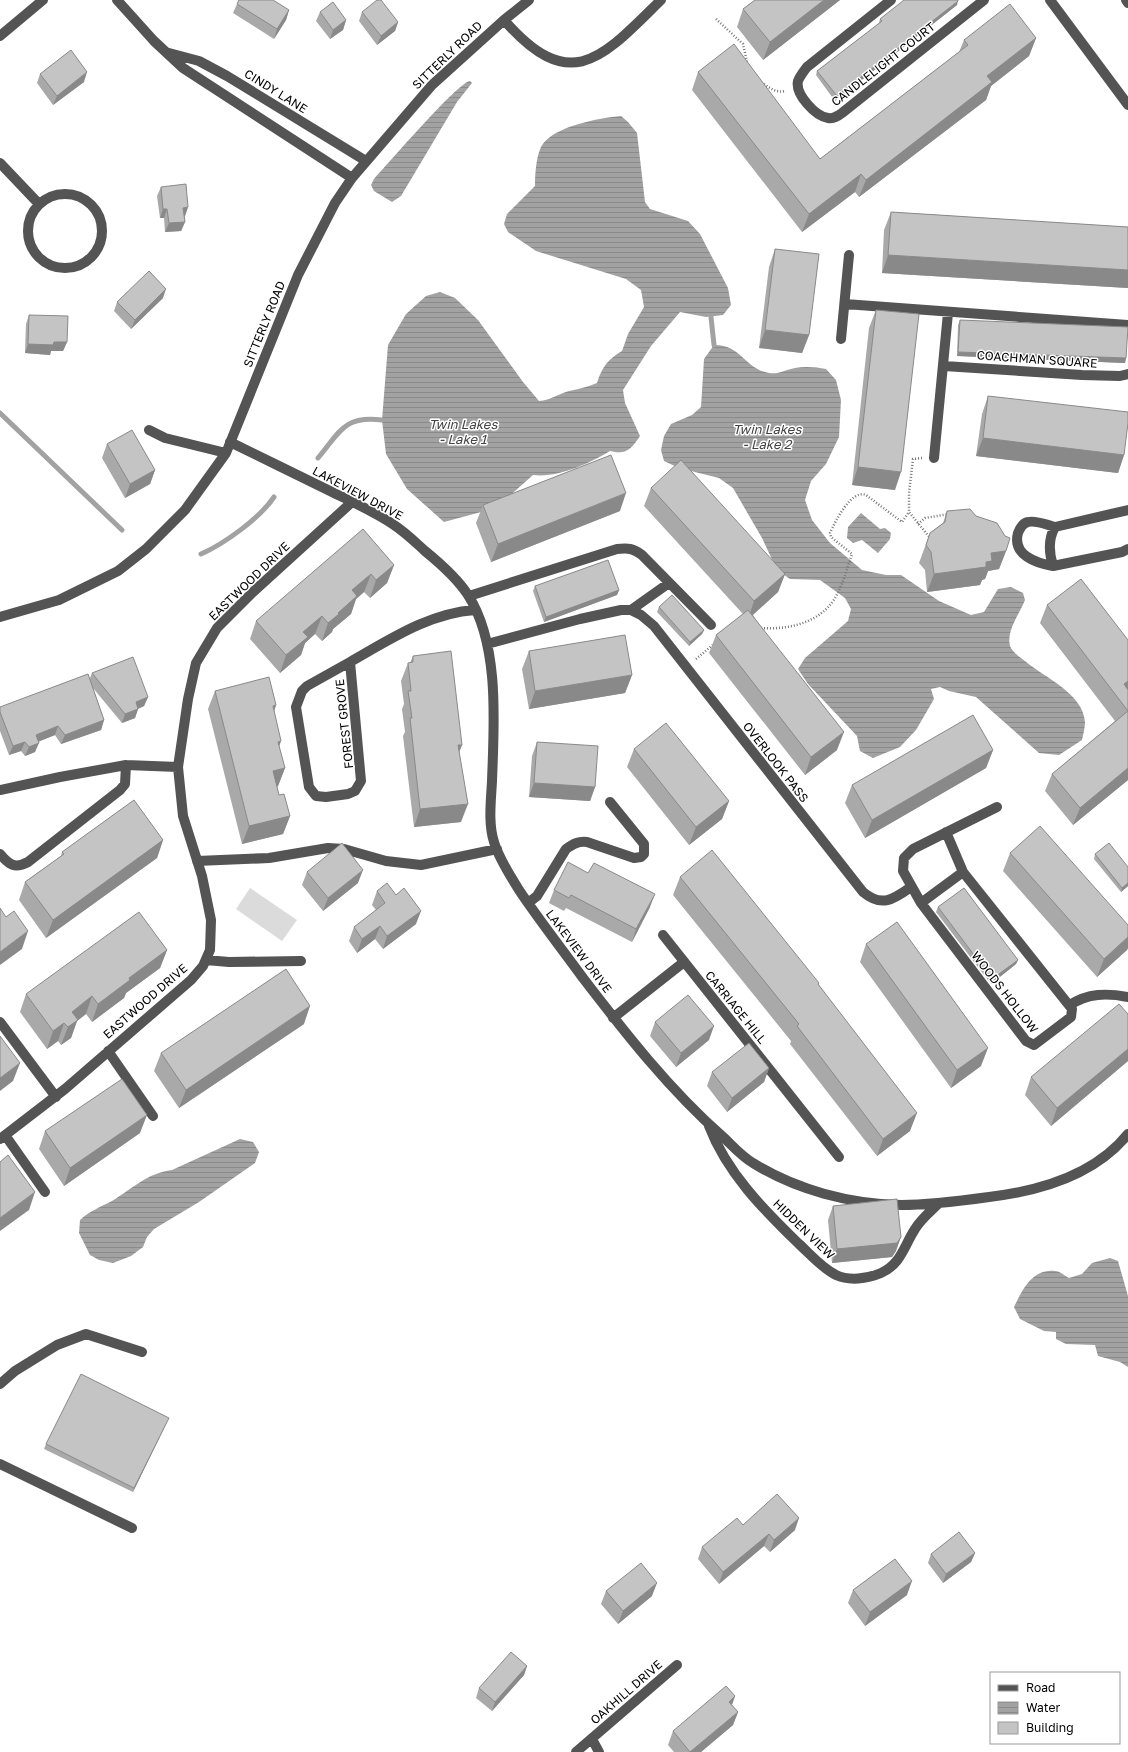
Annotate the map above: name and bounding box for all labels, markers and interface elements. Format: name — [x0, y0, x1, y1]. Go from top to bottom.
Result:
street label: SITTERLY ROAD — [409, 18, 485, 92]
street label: CANDLELIGHT COURT — [828, 18, 938, 109]
street label: CINDY LANE — [242, 66, 310, 116]
street label: SITTERLY ROAD — [240, 279, 288, 369]
street label: COACHMAN SQUARE — [976, 347, 1098, 371]
water label: Twin Lakes - Lake 1 — [429, 416, 498, 447]
water label: Twin Lakes - Lake 2 — [733, 421, 802, 452]
street label: LAKEVIEW DRIVE — [310, 463, 406, 523]
street label: EASTWOOD DRIVE — [205, 538, 293, 624]
street label: FOREST GROVE — [332, 678, 356, 770]
street label: OVERLOOK PASS — [740, 719, 812, 805]
street label: LAKEVIEW DRIVE — [543, 906, 615, 996]
street label: WOODS HOLLOW — [968, 948, 1042, 1036]
street label: EASTWOOD DRIVE — [100, 960, 190, 1042]
street label: CARRIAGE HILL — [702, 968, 770, 1047]
street label: HIDDEN VIEW — [770, 1196, 838, 1262]
street label: OAKHILL DRIVE — [587, 1657, 665, 1727]
legend — [990, 1672, 1120, 1744]
text: Road — [1026, 1680, 1055, 1695]
text: Water — [1026, 1700, 1060, 1715]
text: Building — [1026, 1720, 1074, 1735]

